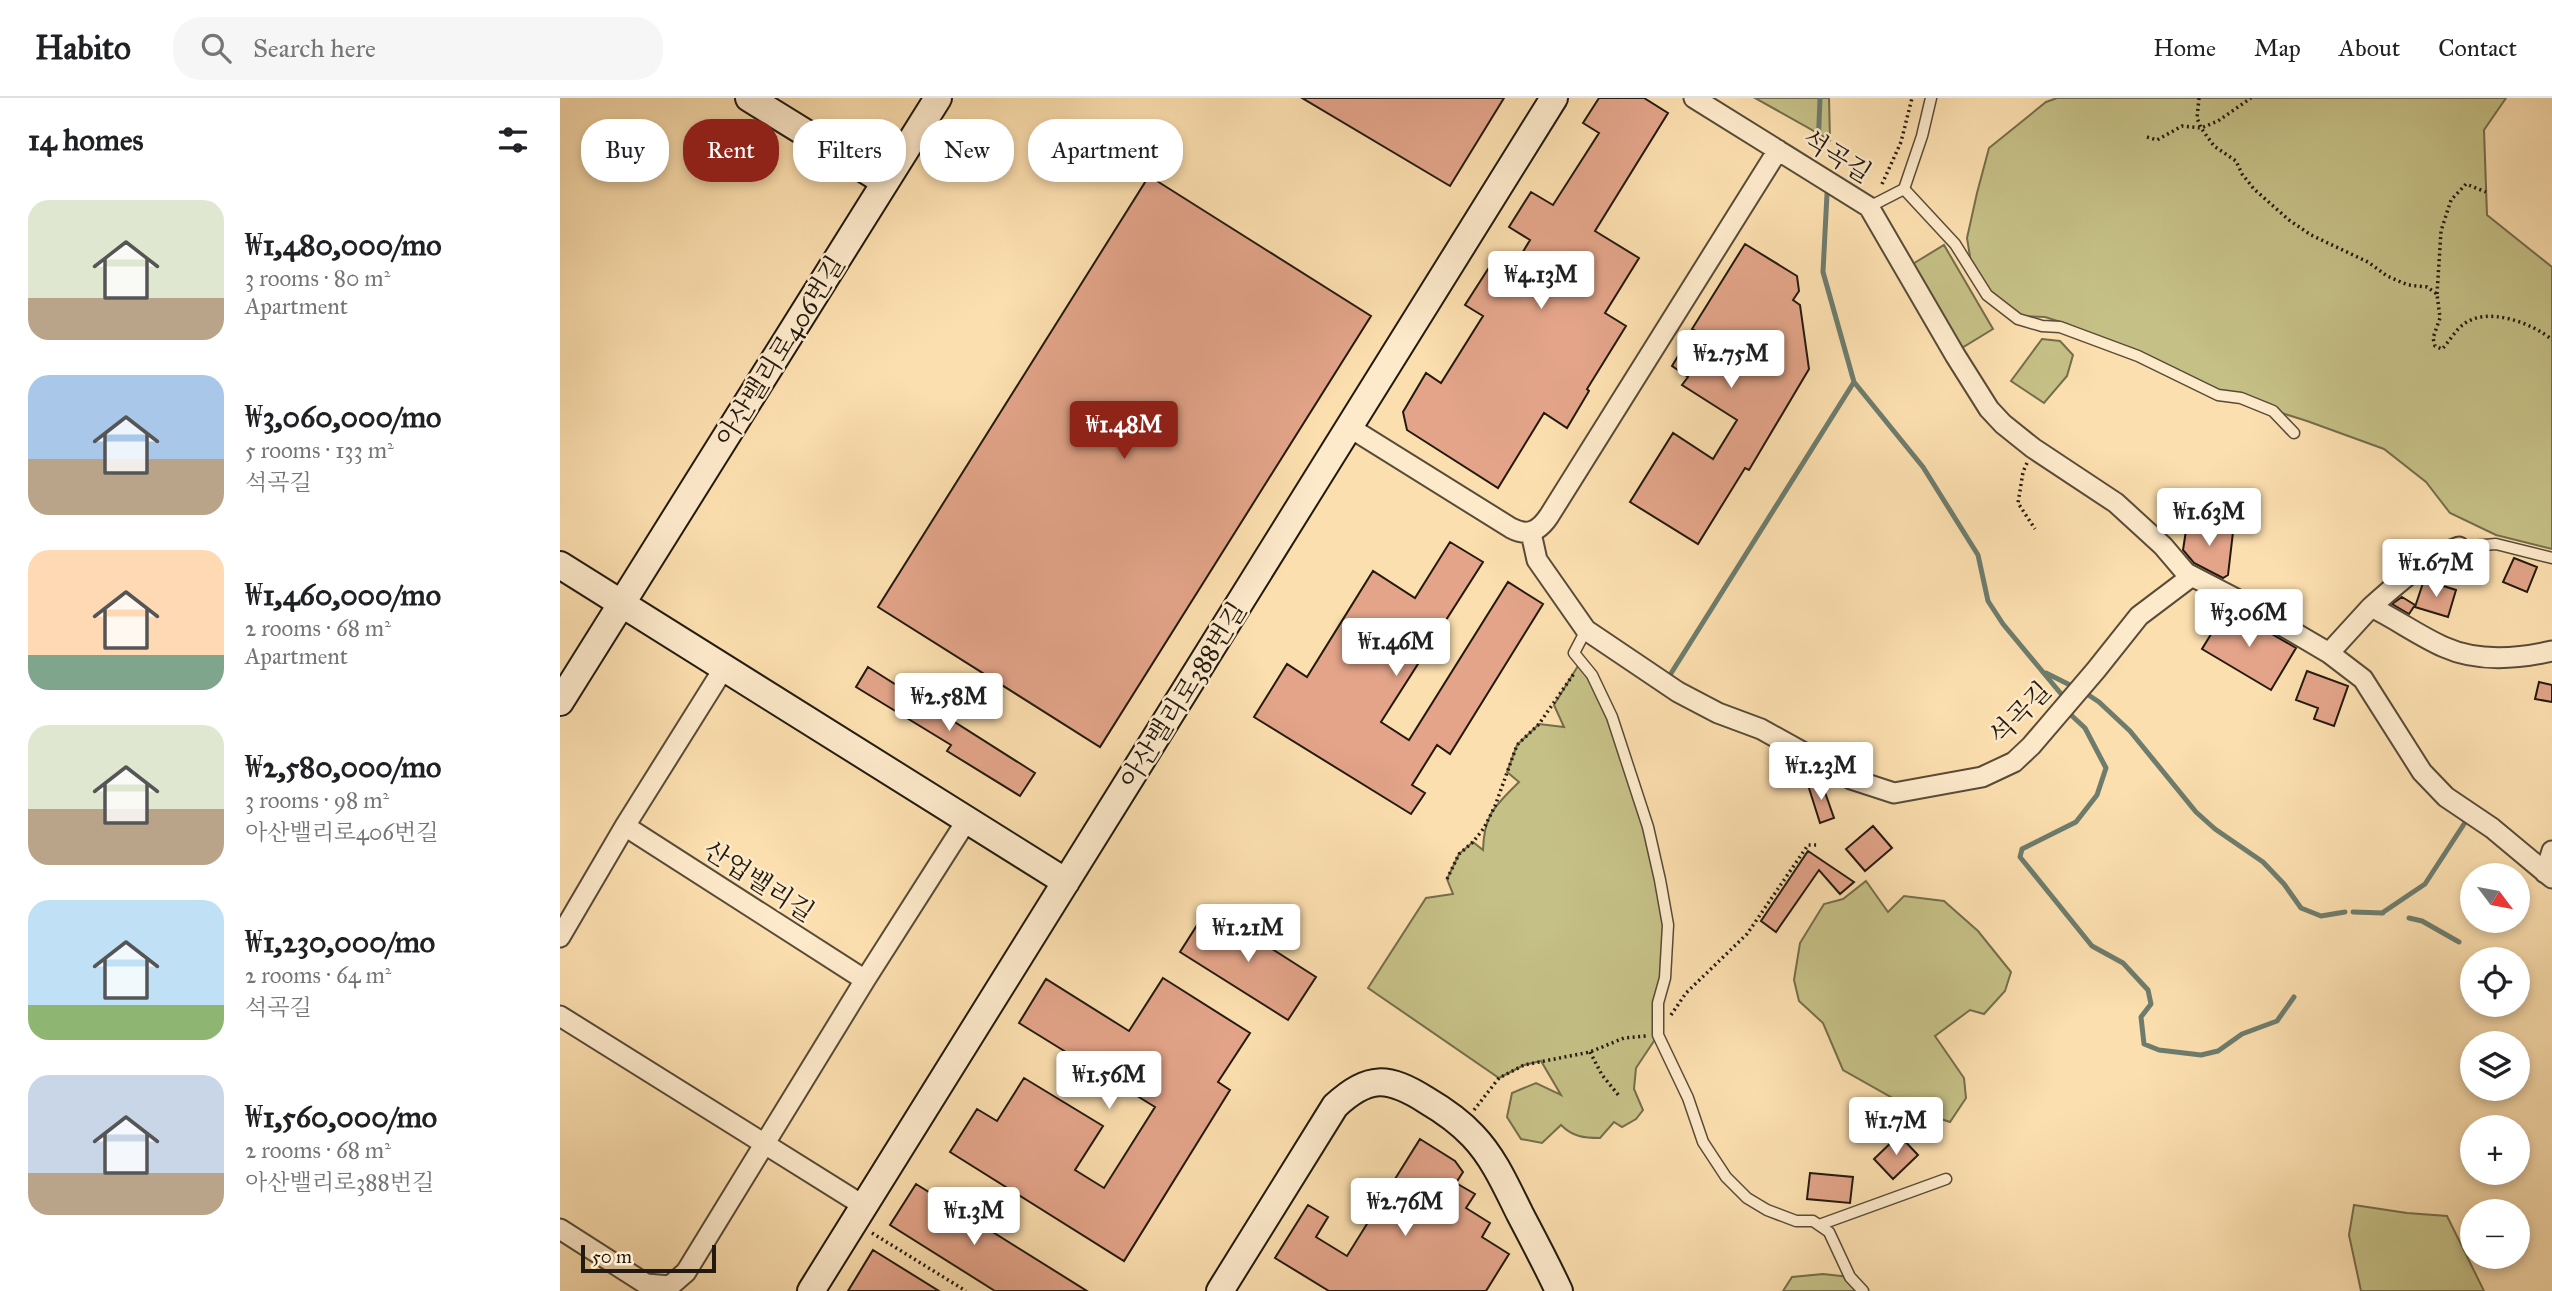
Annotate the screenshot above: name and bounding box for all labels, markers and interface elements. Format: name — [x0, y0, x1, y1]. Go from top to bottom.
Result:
search box — [173, 17, 663, 80]
text: Habito — [35, 28, 131, 68]
icon: search — [197, 29, 235, 67]
text: Search here — [253, 32, 376, 64]
text: Home — [2153, 33, 2216, 63]
text: Map — [2254, 33, 2301, 63]
text: About — [2339, 33, 2400, 63]
text: Contact — [2438, 33, 2517, 63]
chip: Buy — [581, 119, 669, 182]
chip: Rent — [683, 119, 779, 182]
chip: Filters — [793, 119, 906, 182]
chip: New — [920, 119, 1014, 182]
chip: Apartment — [1028, 119, 1183, 182]
icon: filters — [494, 121, 532, 159]
text: 14 homes — [28, 122, 143, 158]
street label: 석곡길 — [1797, 122, 1877, 190]
text: ₩1,480,000/mo — [245, 227, 442, 263]
icon: home — [84, 228, 168, 312]
street label: 아산밸리로406번길 — [708, 250, 852, 452]
pin: ₩4.13M — [1484, 252, 1598, 311]
text: ₩4.13M — [1504, 260, 1578, 288]
text: 3 rooms · 80 m² — [245, 264, 390, 292]
text: Apartment — [245, 292, 348, 320]
pin: ₩2.75M — [1674, 330, 1788, 390]
text: ₩2.75M — [1693, 339, 1769, 367]
text: ₩3,060,000/mo — [245, 399, 441, 435]
pin: ₩1.48M — [1067, 402, 1181, 461]
icon: home — [84, 403, 168, 487]
text: ₩1.48M — [1086, 410, 1162, 438]
text: 5 rooms · 133 m² — [245, 436, 394, 464]
text: 석곡길 — [245, 468, 312, 496]
pin: ₩1.63M — [2152, 489, 2266, 548]
text: ₩1.63M — [2173, 497, 2245, 525]
pin: ₩1.67M — [2379, 540, 2493, 599]
text: ₩1.67M — [2398, 548, 2474, 576]
text: ₩1,460,000/mo — [245, 577, 441, 613]
icon: home — [84, 578, 168, 662]
pin: ₩3.06M — [2192, 589, 2306, 649]
street label: 아산밸리로388번길 — [1113, 596, 1253, 794]
text: ₩3.06M — [2211, 598, 2287, 626]
text: 2 rooms · 68 m² — [245, 614, 391, 642]
pin: ₩1.46M — [1339, 618, 1453, 678]
text: ₩1.46M — [1358, 627, 1434, 655]
text: Apartment — [245, 642, 348, 670]
pin: ₩2.58M — [892, 674, 1006, 733]
street label: 석곡길 — [1982, 675, 2058, 751]
text: ₩2.58M — [911, 682, 987, 710]
pin: ₩1.23M — [1764, 742, 1878, 802]
text: ₩2,580,000/mo — [245, 749, 441, 785]
text: ₩1.23M — [1785, 751, 1857, 779]
icon: home — [84, 753, 168, 837]
text: 3 rooms · 98 m² — [245, 786, 389, 814]
text: 아산밸리로406번길 — [245, 818, 439, 846]
street label: 산업밸리길 — [698, 833, 820, 929]
north arrow — [2460, 863, 2530, 933]
map controls — [2460, 863, 2530, 1269]
pin: ₩1.21M — [1191, 904, 1305, 964]
text: ₩1.21M — [1212, 913, 1284, 941]
text: ₩1,230,000/mo — [245, 924, 435, 960]
icon: home — [84, 928, 168, 1012]
button: locate — [2460, 947, 2530, 1017]
text: 2 rooms · 64 m² — [245, 961, 391, 989]
text: 석곡길 — [245, 993, 312, 1021]
button: layers — [2460, 1031, 2530, 1101]
pin: ₩1.56M — [1052, 1052, 1166, 1111]
text: ₩1.56M — [1072, 1060, 1146, 1088]
pin: ₩1.7M — [1847, 1098, 1945, 1157]
text: ₩1,560,000/mo — [245, 1099, 437, 1135]
icon: home — [84, 1103, 168, 1187]
text: ₩1.7M — [1865, 1106, 1927, 1134]
button: + — [2460, 1115, 2530, 1185]
text: 2 rooms · 68 m² — [245, 1136, 391, 1164]
text: 아산밸리로388번길 — [245, 1168, 434, 1196]
pin: ₩2.76M — [1348, 1178, 1462, 1238]
text: ₩2.76M — [1367, 1187, 1443, 1215]
pin: ₩1.3M — [925, 1188, 1023, 1247]
text: ₩1.3M — [944, 1196, 1004, 1224]
button: − — [2460, 1199, 2530, 1269]
scale bar — [581, 1242, 716, 1274]
text: 50 m — [592, 1245, 632, 1268]

